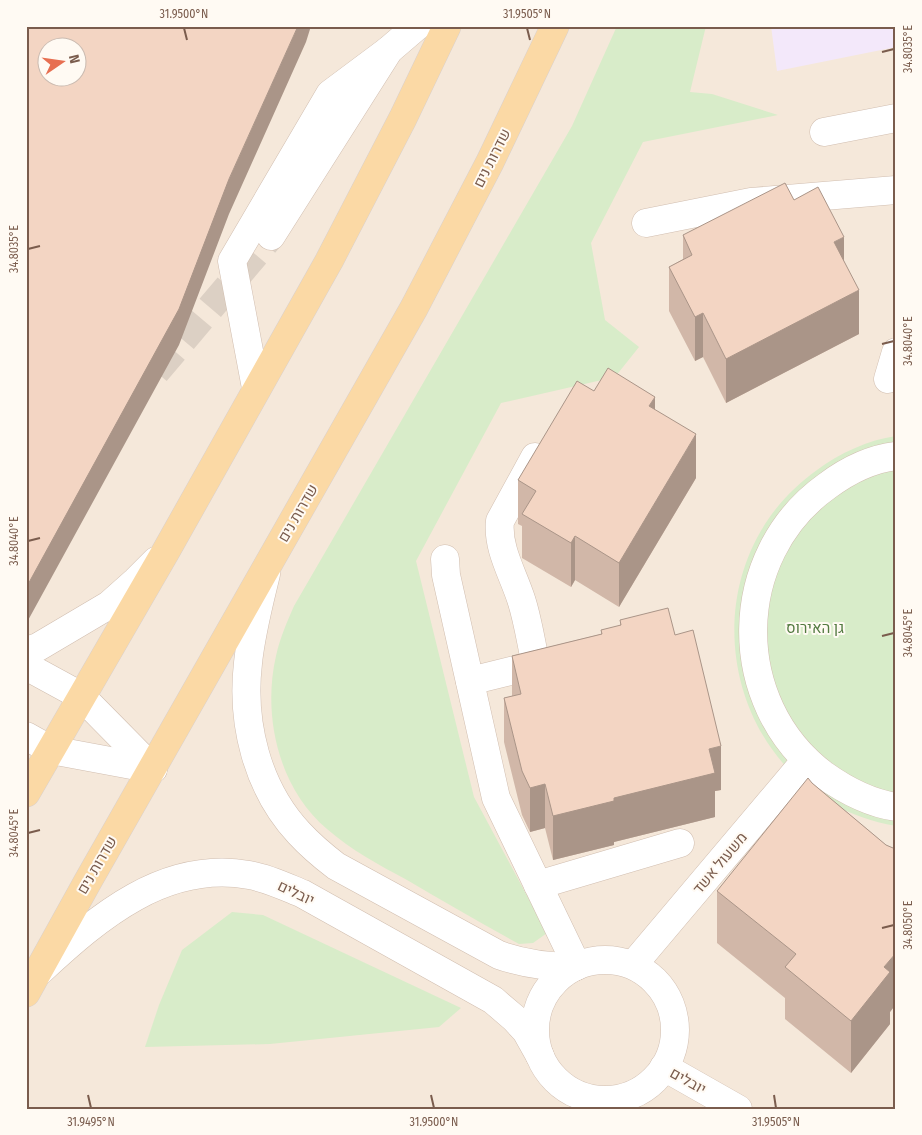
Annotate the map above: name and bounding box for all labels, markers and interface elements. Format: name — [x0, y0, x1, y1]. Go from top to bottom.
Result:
text: 31.9500°N — [160, 7, 208, 21]
text: 31.9505°N — [503, 7, 551, 21]
text: 34.8035°E — [901, 25, 915, 73]
north arrow — [38, 38, 88, 88]
text: N — [65, 53, 83, 65]
street label: שדרות נים — [469, 125, 515, 191]
text: 34.8035°E — [7, 225, 21, 273]
text: 34.8040°E — [901, 316, 915, 366]
street label: שדרות נים — [274, 481, 322, 545]
text: 34.8040°E — [7, 516, 21, 566]
text: 34.8045°E — [901, 608, 915, 657]
park label: גן האירוס — [786, 619, 844, 637]
text: 34.8045°E — [7, 808, 21, 857]
street label: משעול אשד — [689, 828, 751, 898]
street label: שדרות נים — [73, 833, 121, 897]
street label: יובלים — [275, 877, 317, 909]
text: 34.8050°E — [901, 900, 915, 949]
street label: יובלים — [667, 1064, 709, 1098]
text: 31.9495°N — [67, 1115, 115, 1129]
text: 31.9500°N — [410, 1115, 458, 1129]
text: 31.9505°N — [752, 1115, 800, 1129]

